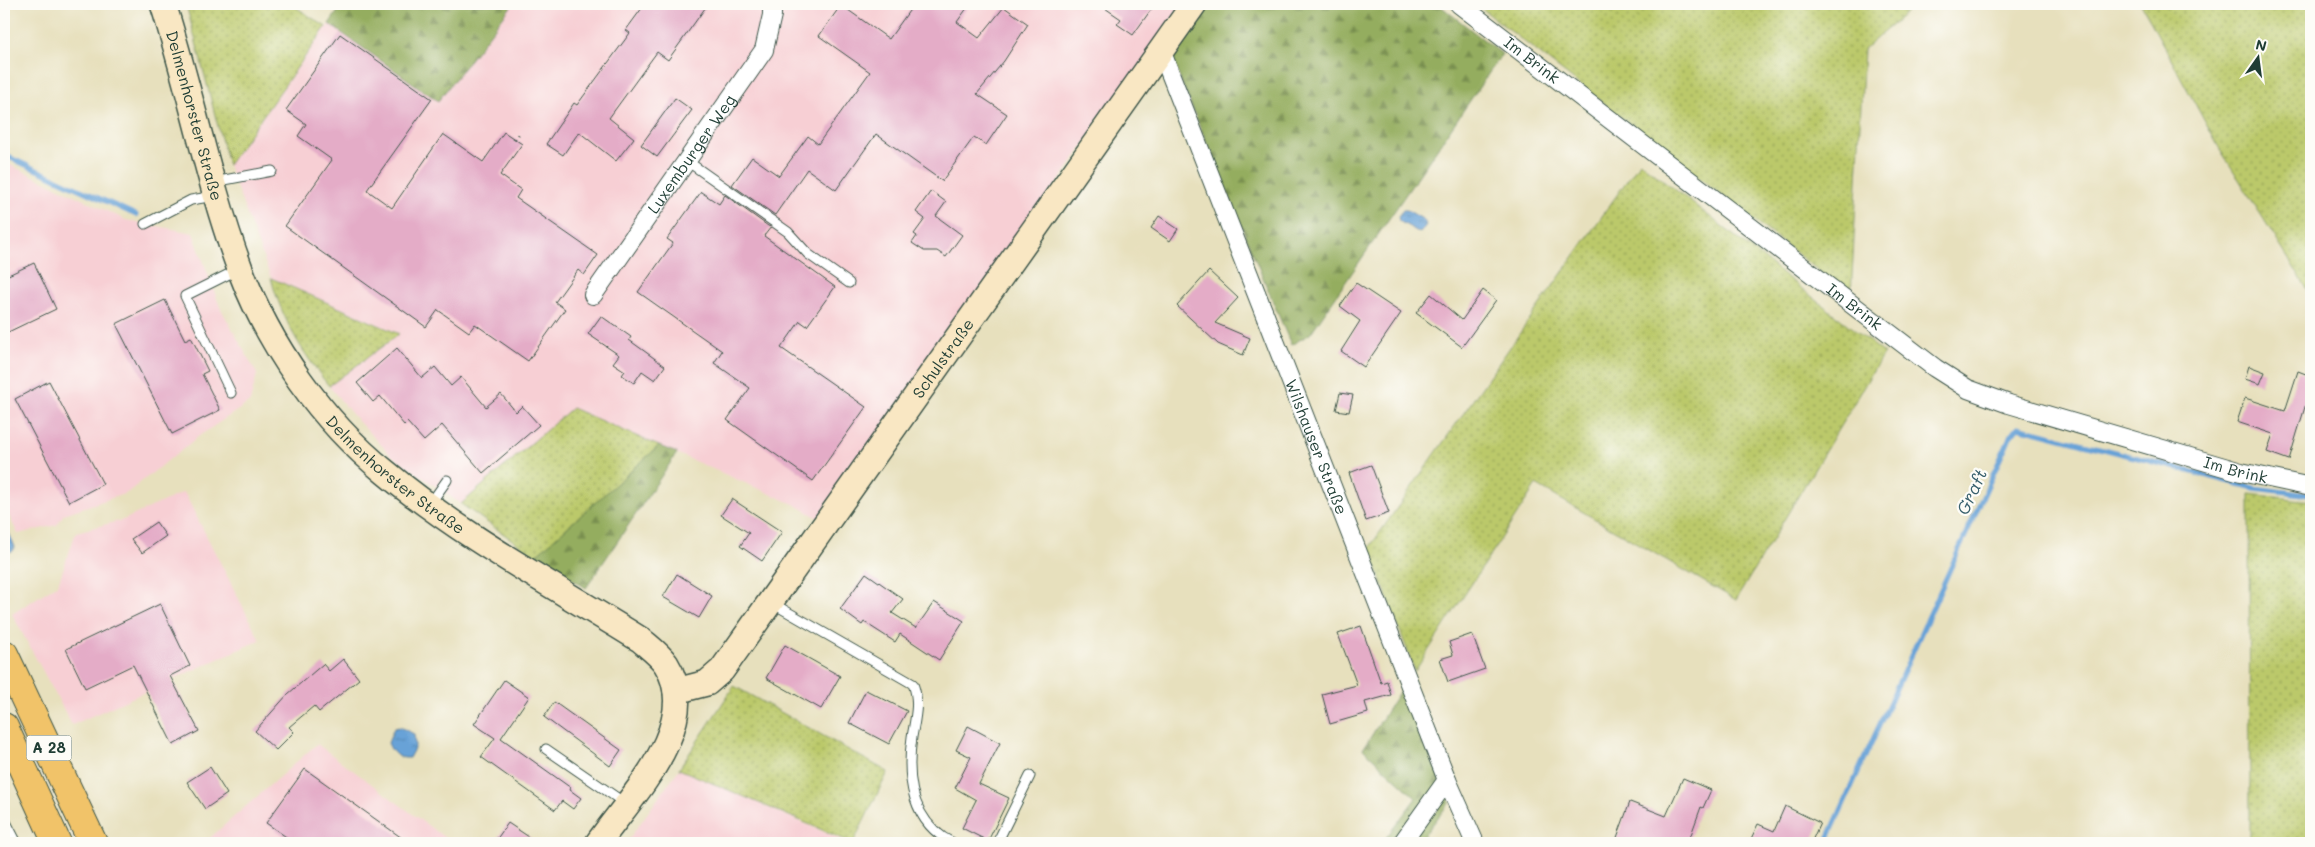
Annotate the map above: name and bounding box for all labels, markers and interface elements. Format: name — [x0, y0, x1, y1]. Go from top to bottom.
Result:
street label: Delmenhorster Straße — [162, 28, 228, 203]
street label: Im Brink — [1500, 31, 1565, 88]
north arrow — [2232, 32, 2282, 82]
text: N — [2254, 34, 2269, 55]
street label: Luxemburger Weg — [642, 90, 740, 217]
street label: Im Brink — [1823, 278, 1887, 334]
street label: Schulstraße — [907, 314, 978, 402]
street label: Wilshauser Straße — [1281, 376, 1353, 517]
street label: Delmenhorster Straße — [322, 411, 469, 538]
street label: Im Brink — [2201, 451, 2270, 487]
water label: Graft — [1950, 465, 1992, 519]
road number: A 28 — [27, 736, 72, 760]

